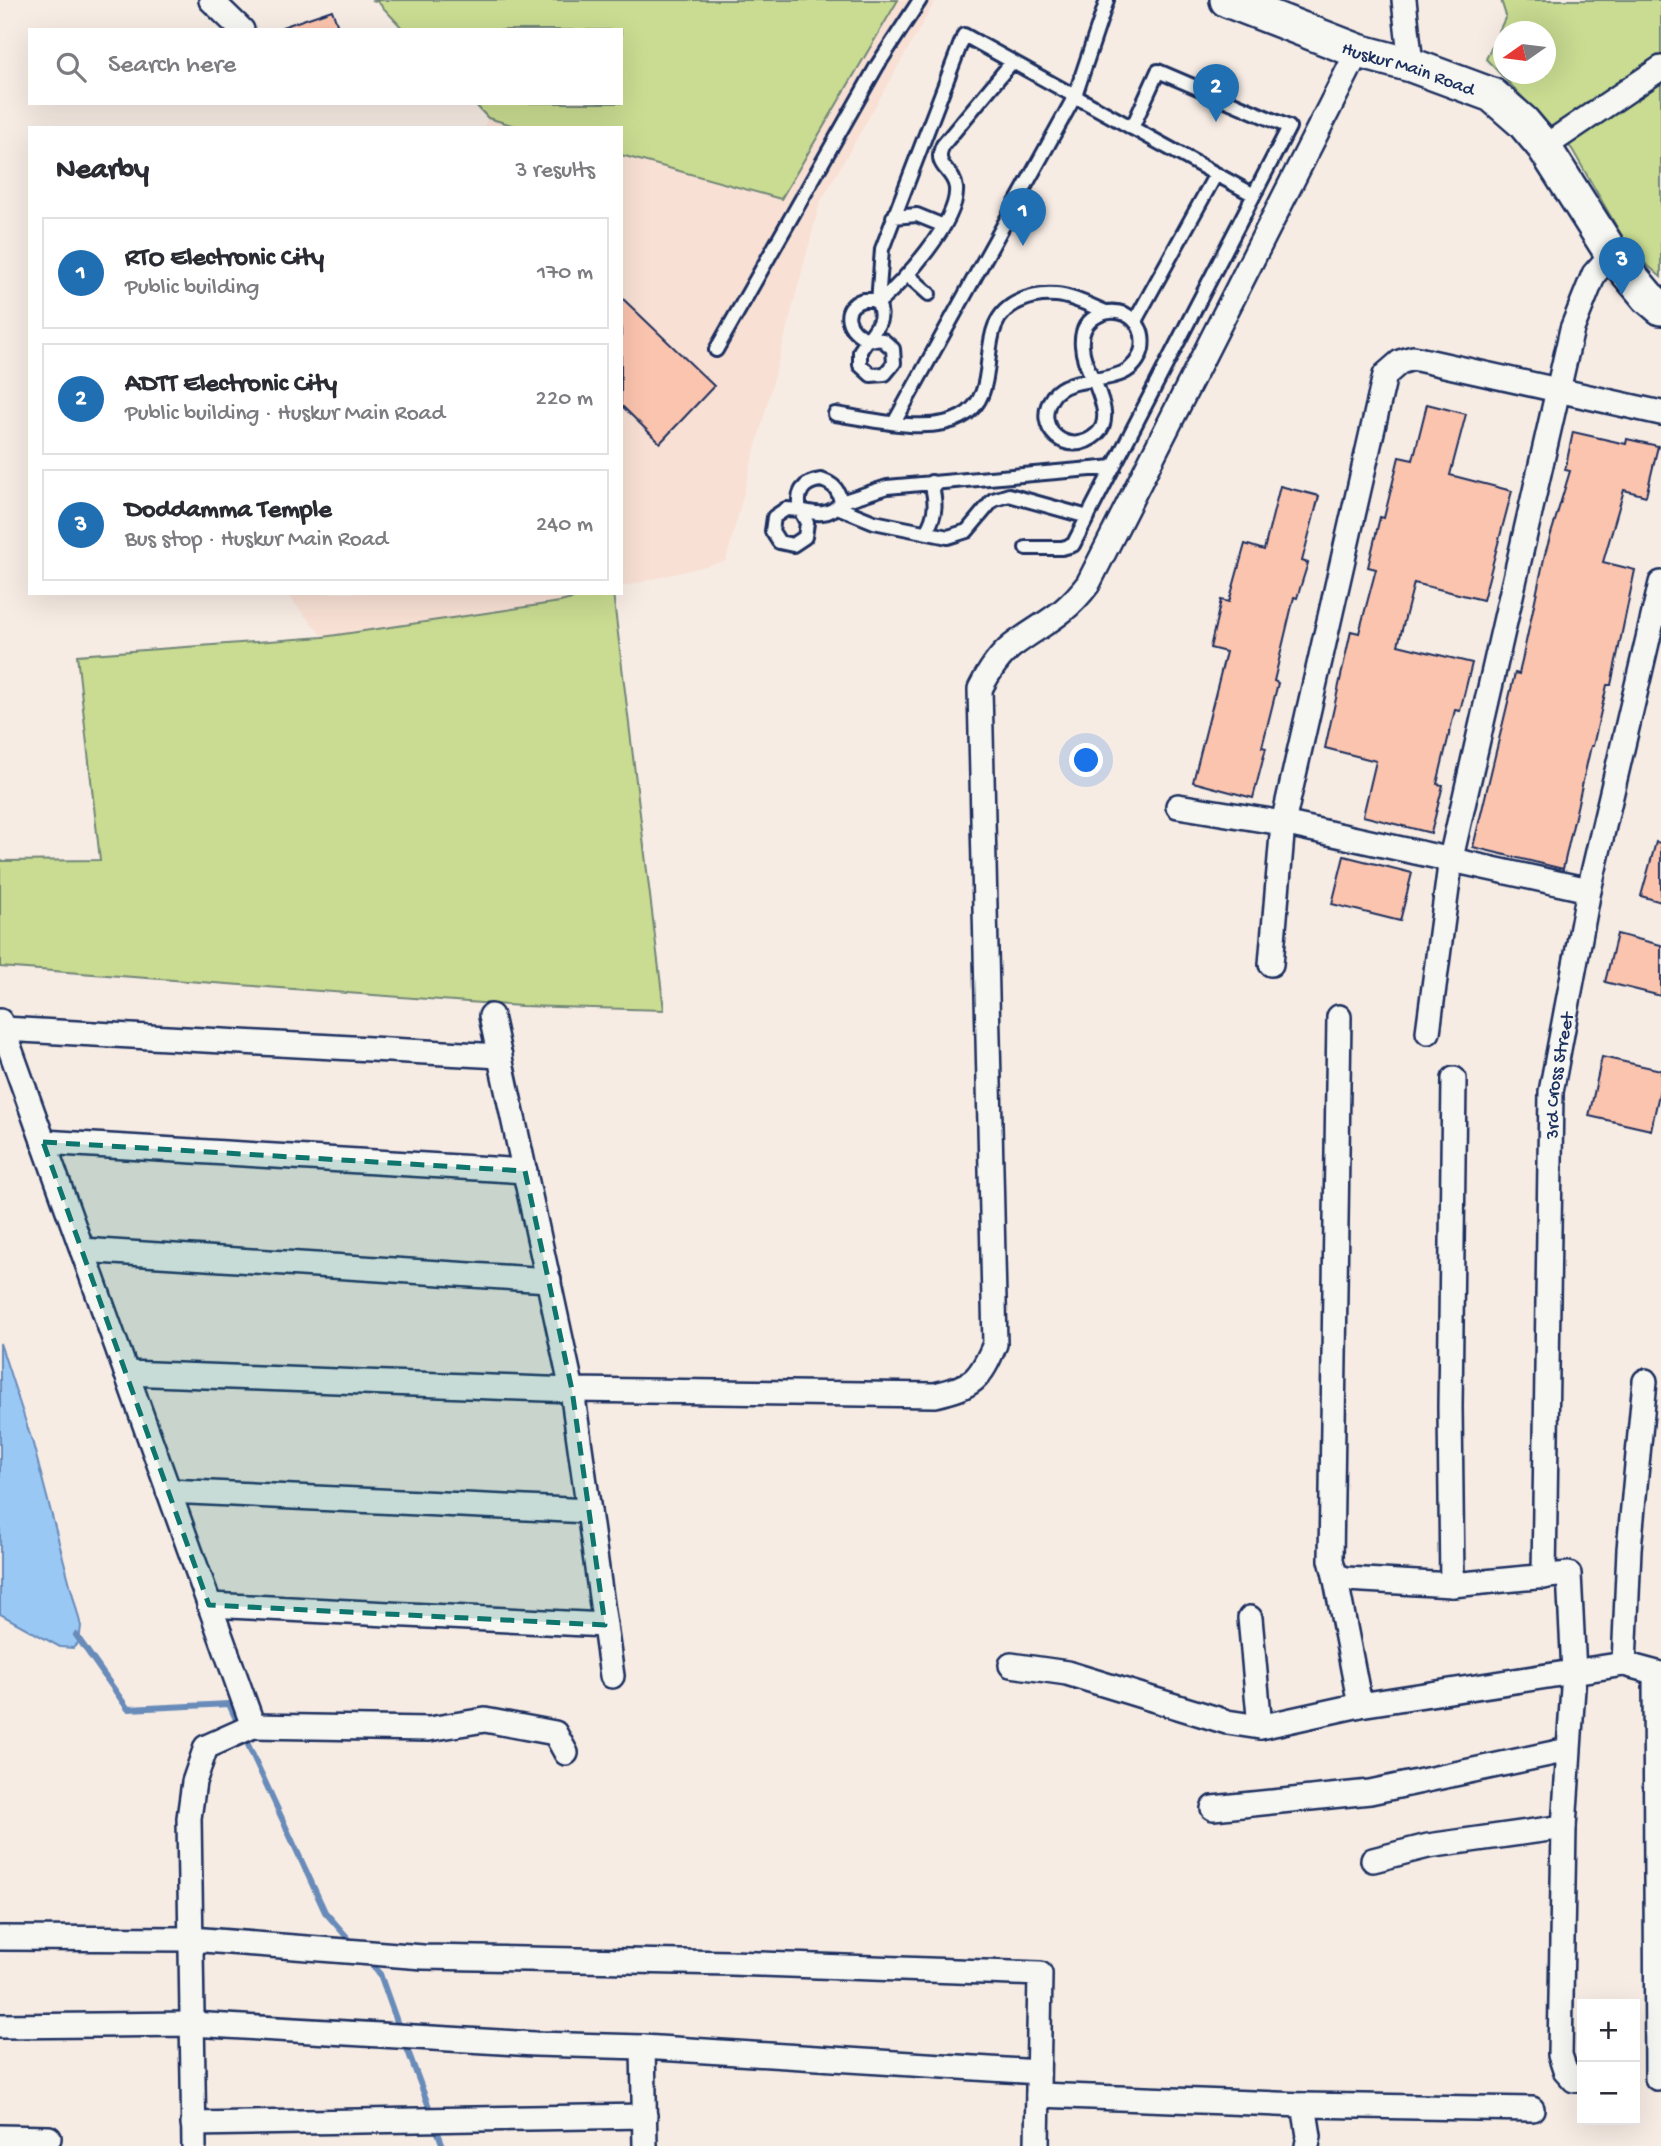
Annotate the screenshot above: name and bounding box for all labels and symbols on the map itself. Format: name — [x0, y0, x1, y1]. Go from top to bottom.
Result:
north arrow — [1493, 21, 1556, 84]
street label: Huskur Main Road — [1338, 38, 1479, 103]
pin: 2 — [1193, 64, 1239, 122]
pin: 1 — [1000, 188, 1046, 246]
pin: 3 — [1599, 237, 1645, 295]
your location — [1069, 743, 1103, 777]
street label: 3rd Cross Street — [1542, 1009, 1581, 1140]

